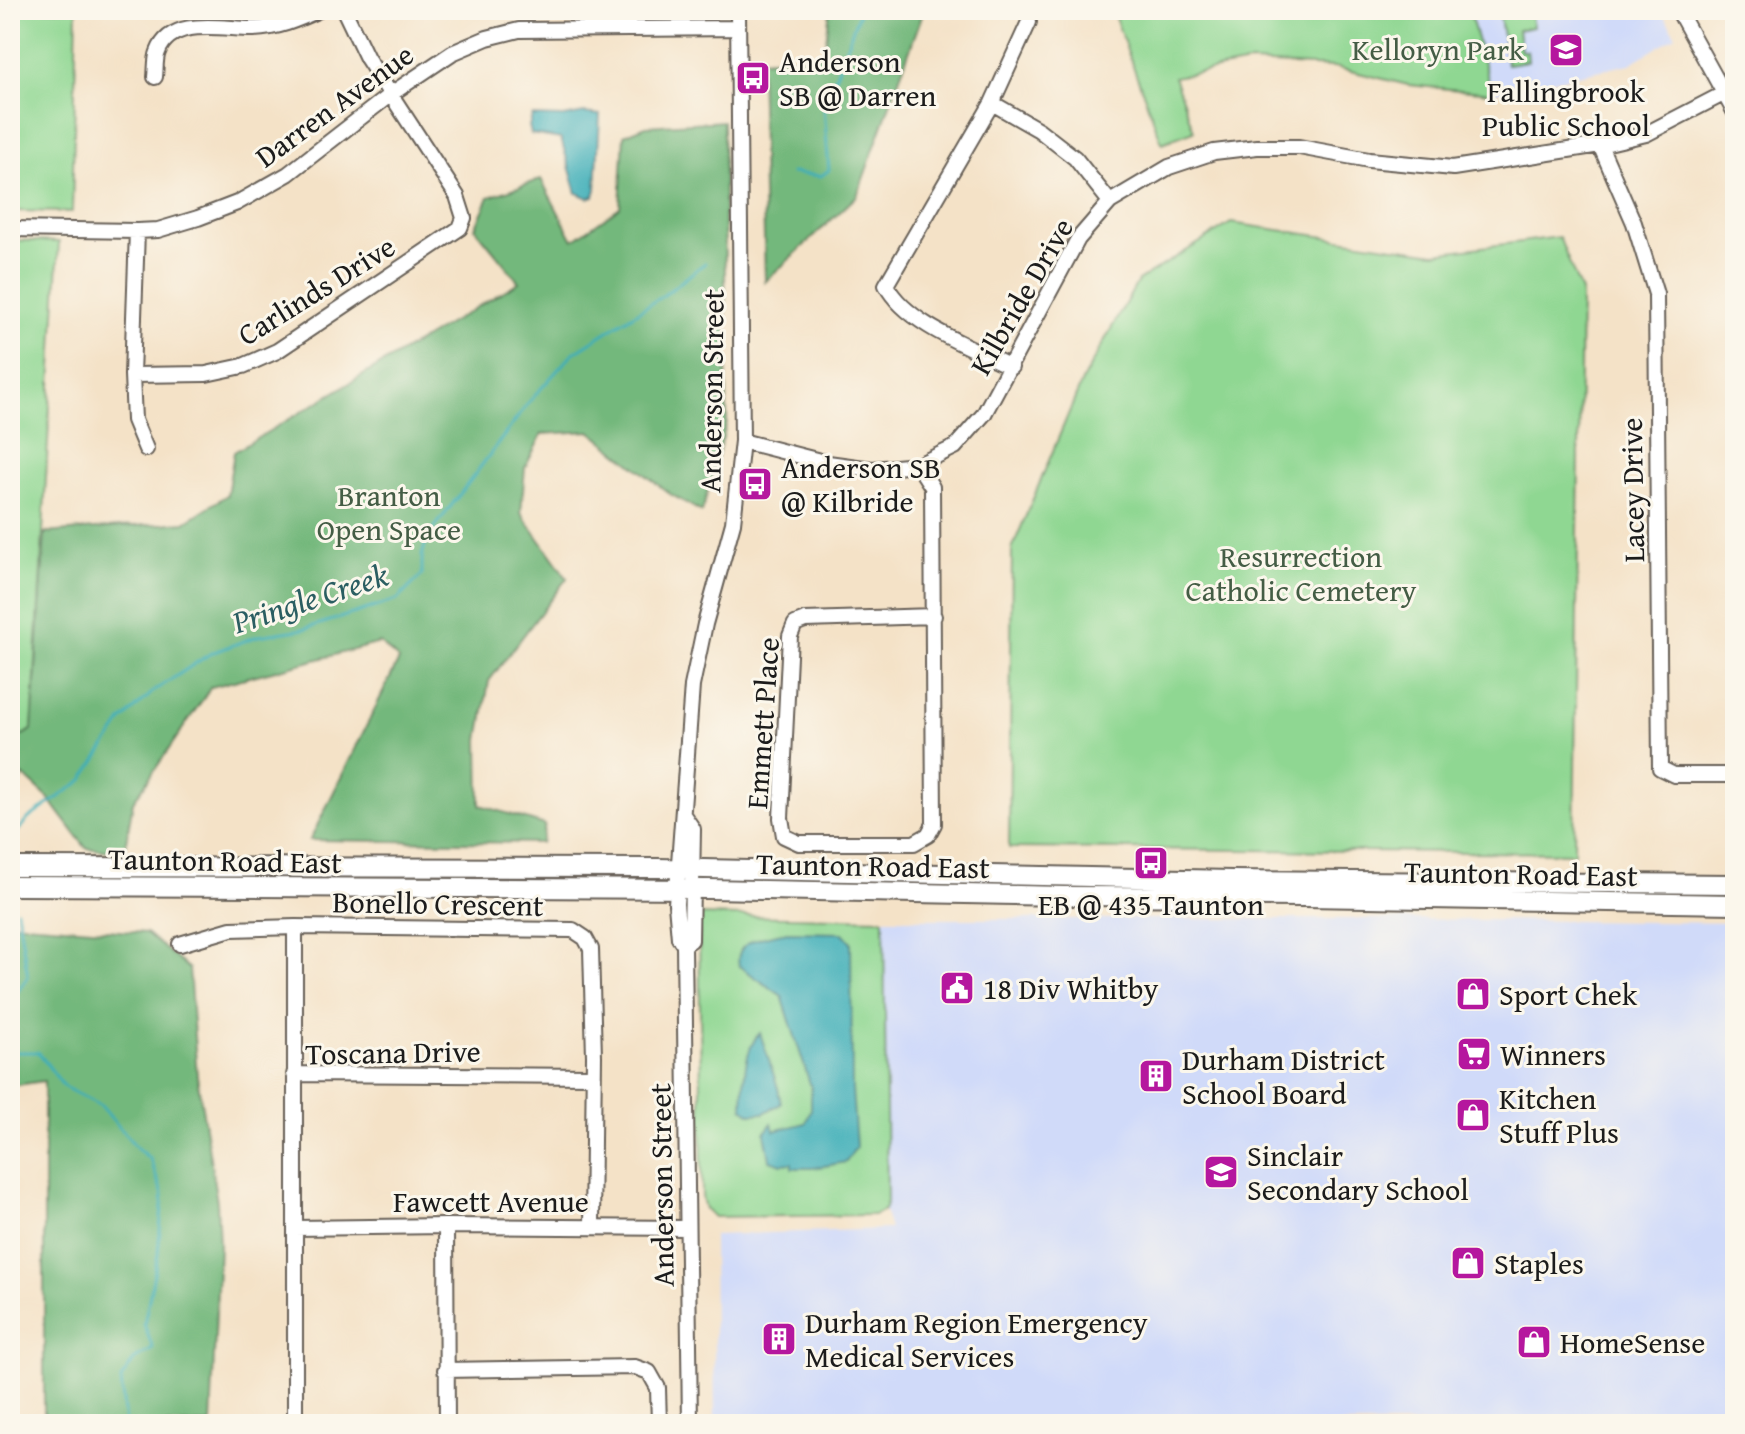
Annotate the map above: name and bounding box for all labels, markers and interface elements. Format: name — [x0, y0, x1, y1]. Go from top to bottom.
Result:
park label: Kelloryn Park — [1352, 27, 1525, 71]
school or university icon: Fallingbrook Public School — [1547, 31, 1585, 69]
street label: Darren Avenue — [246, 32, 422, 178]
place label: Anderson SB @ Darren — [779, 39, 937, 117]
bus stop icon: Anderson SB @ Darren — [734, 59, 772, 97]
place label: Fallingbrook Public School — [1482, 69, 1650, 147]
street label: Kilbride Drive — [958, 209, 1084, 383]
street label: Carlinds Drive — [229, 224, 403, 356]
street label: Anderson Street — [687, 288, 735, 493]
street label: Lacey Drive — [1609, 417, 1655, 563]
place label: Anderson SB @ Kilbride — [781, 445, 941, 523]
bus stop icon: Anderson SB @ Kilbride — [736, 465, 774, 503]
park label: Branton Open Space — [317, 473, 461, 551]
park label: Resurrection Catholic Cemetery — [1186, 534, 1417, 612]
water label: Pringle Creek — [225, 551, 394, 646]
street label: Emmett Place — [734, 636, 790, 810]
street label: Taunton Road East — [108, 836, 343, 884]
street label: Taunton Road East — [756, 841, 991, 889]
bus stop icon: EB @ 435 Taunton — [1132, 844, 1170, 882]
street label: Taunton Road East — [1404, 849, 1639, 897]
street label: Bonello Crescent — [332, 879, 544, 927]
place label: EB @ 435 Taunton — [1038, 882, 1264, 926]
place label: 18 Div Whitby — [983, 966, 1159, 1010]
public building icon: 18 Div Whitby — [938, 969, 976, 1007]
place label: Sport Chek — [1499, 972, 1638, 1016]
shop icon: Sport Chek — [1454, 975, 1492, 1013]
street label: Toscana Drive — [305, 1028, 481, 1076]
place label: Winners — [1500, 1032, 1606, 1076]
supermarket icon: Winners — [1455, 1035, 1493, 1073]
place label: Durham District School Board — [1182, 1037, 1385, 1115]
building icon: Durham District School Board — [1137, 1057, 1175, 1095]
place label: Kitchen Stuff Plus — [1499, 1076, 1619, 1154]
street label: Anderson Street — [637, 1082, 685, 1287]
shop icon: Kitchen Stuff Plus — [1454, 1096, 1492, 1134]
place label: Sinclair Secondary School — [1247, 1133, 1469, 1211]
school or university icon: Sinclair Secondary School — [1202, 1153, 1240, 1191]
street label: Fawcett Avenue — [393, 1179, 589, 1223]
place label: Staples — [1494, 1241, 1584, 1285]
shop icon: Staples — [1449, 1244, 1487, 1282]
place label: Durham Region Emergency Medical Services — [805, 1300, 1148, 1378]
building icon: Durham Region Emergency Medical Services — [760, 1320, 798, 1358]
place label: HomeSense — [1560, 1320, 1705, 1364]
shop icon: HomeSense — [1515, 1323, 1553, 1361]

